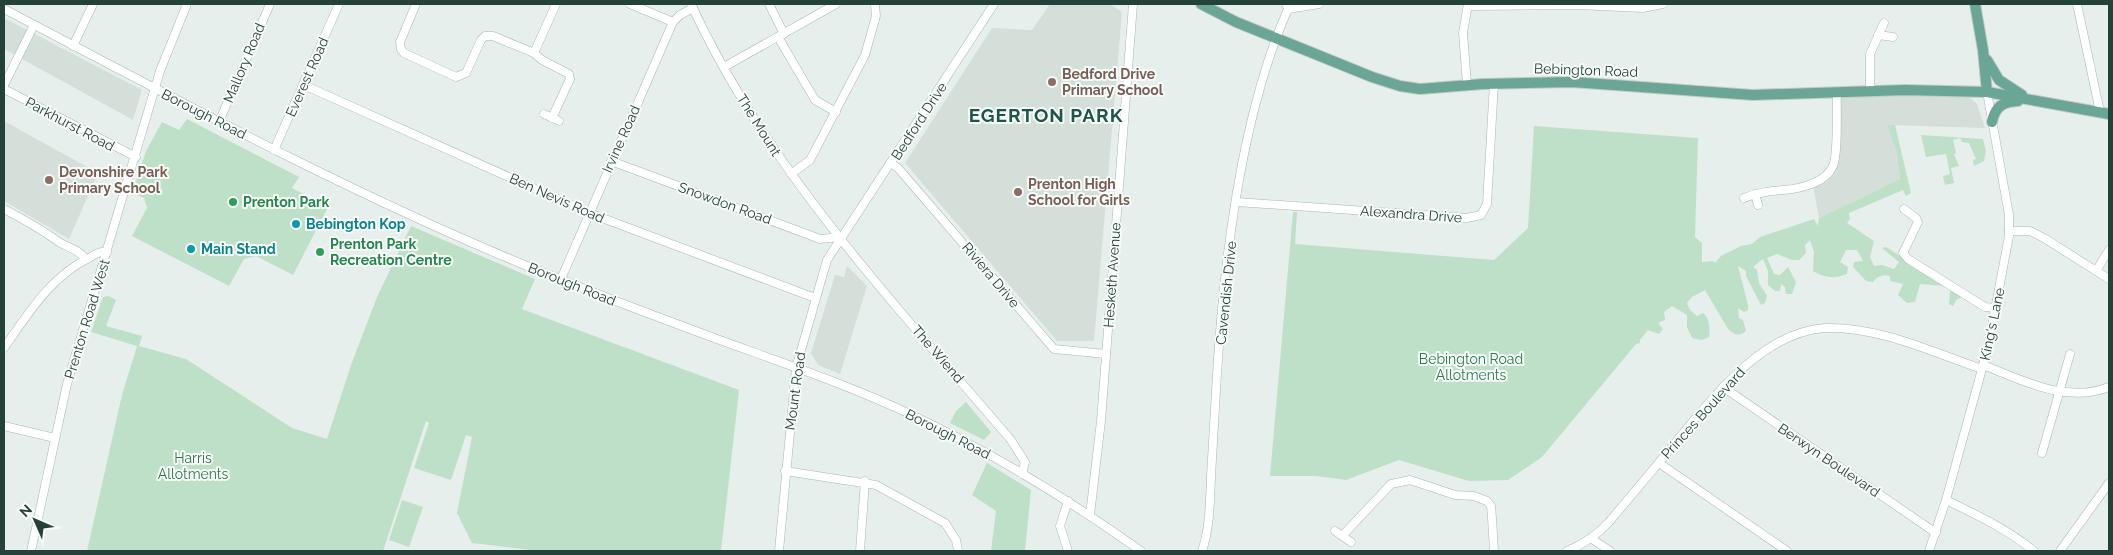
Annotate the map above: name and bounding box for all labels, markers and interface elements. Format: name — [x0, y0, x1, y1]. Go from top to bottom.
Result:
street label: Mallory Road — [220, 21, 268, 105]
street label: Everest Road — [282, 35, 332, 119]
street label: Bebington Road — [1534, 60, 1638, 80]
place label: Bedford Drive Primary School — [1062, 66, 1164, 98]
marker: Bedford Drive Primary School — [1046, 76, 1058, 88]
street label: Bedford Drive — [888, 79, 950, 163]
street label: Borough Road — [159, 86, 249, 142]
street label: The Mount — [734, 91, 785, 159]
street label: Parkhurst Road — [23, 94, 117, 154]
street label: Irvine Road — [599, 103, 643, 175]
district label: EGERTON PARK — [969, 104, 1123, 126]
place label: Devonshire Park Primary School — [59, 164, 168, 196]
street label: Ben Nevis Road — [507, 170, 607, 226]
marker: Devonshire Park Primary School — [43, 174, 55, 186]
place label: Prenton High School for Girls — [1028, 176, 1130, 208]
street label: Snowdon Road — [676, 179, 774, 227]
marker: Prenton High School for Girls — [1012, 186, 1024, 198]
place label: Prenton Park — [243, 194, 330, 210]
marker: Prenton Park — [227, 196, 239, 208]
street label: Alexandra Drive — [1359, 202, 1463, 226]
place label: Bebington Kop — [306, 216, 406, 232]
marker: Bebington Kop — [290, 218, 302, 230]
street label: Hesketh Avenue — [1100, 222, 1124, 328]
place label: Prenton Park Recreation Centre — [330, 236, 452, 268]
street label: Riviera Drive — [959, 239, 1023, 311]
street label: Cavendish Drive — [1213, 240, 1239, 346]
place label: Main Stand — [201, 241, 276, 257]
marker: Main Stand — [185, 243, 197, 255]
marker: Prenton Park Recreation Centre — [314, 246, 326, 258]
street label: Prenton Road West — [61, 257, 113, 381]
street label: Borough Road — [526, 259, 618, 309]
street label: King's Lane — [1976, 286, 2008, 362]
street label: The Wiend — [909, 322, 967, 386]
street label: Mount Road — [782, 351, 808, 431]
park label: Bebington Road Allotments — [1419, 351, 1523, 383]
street label: Princes Boulevard — [1658, 364, 1748, 462]
street label: Borough Road — [903, 406, 993, 462]
street label: Berwyn Boulevard — [1775, 420, 1883, 500]
park label: Harris Allotments — [158, 450, 229, 482]
north arrow — [10, 495, 60, 545]
text: N — [16, 501, 35, 520]

